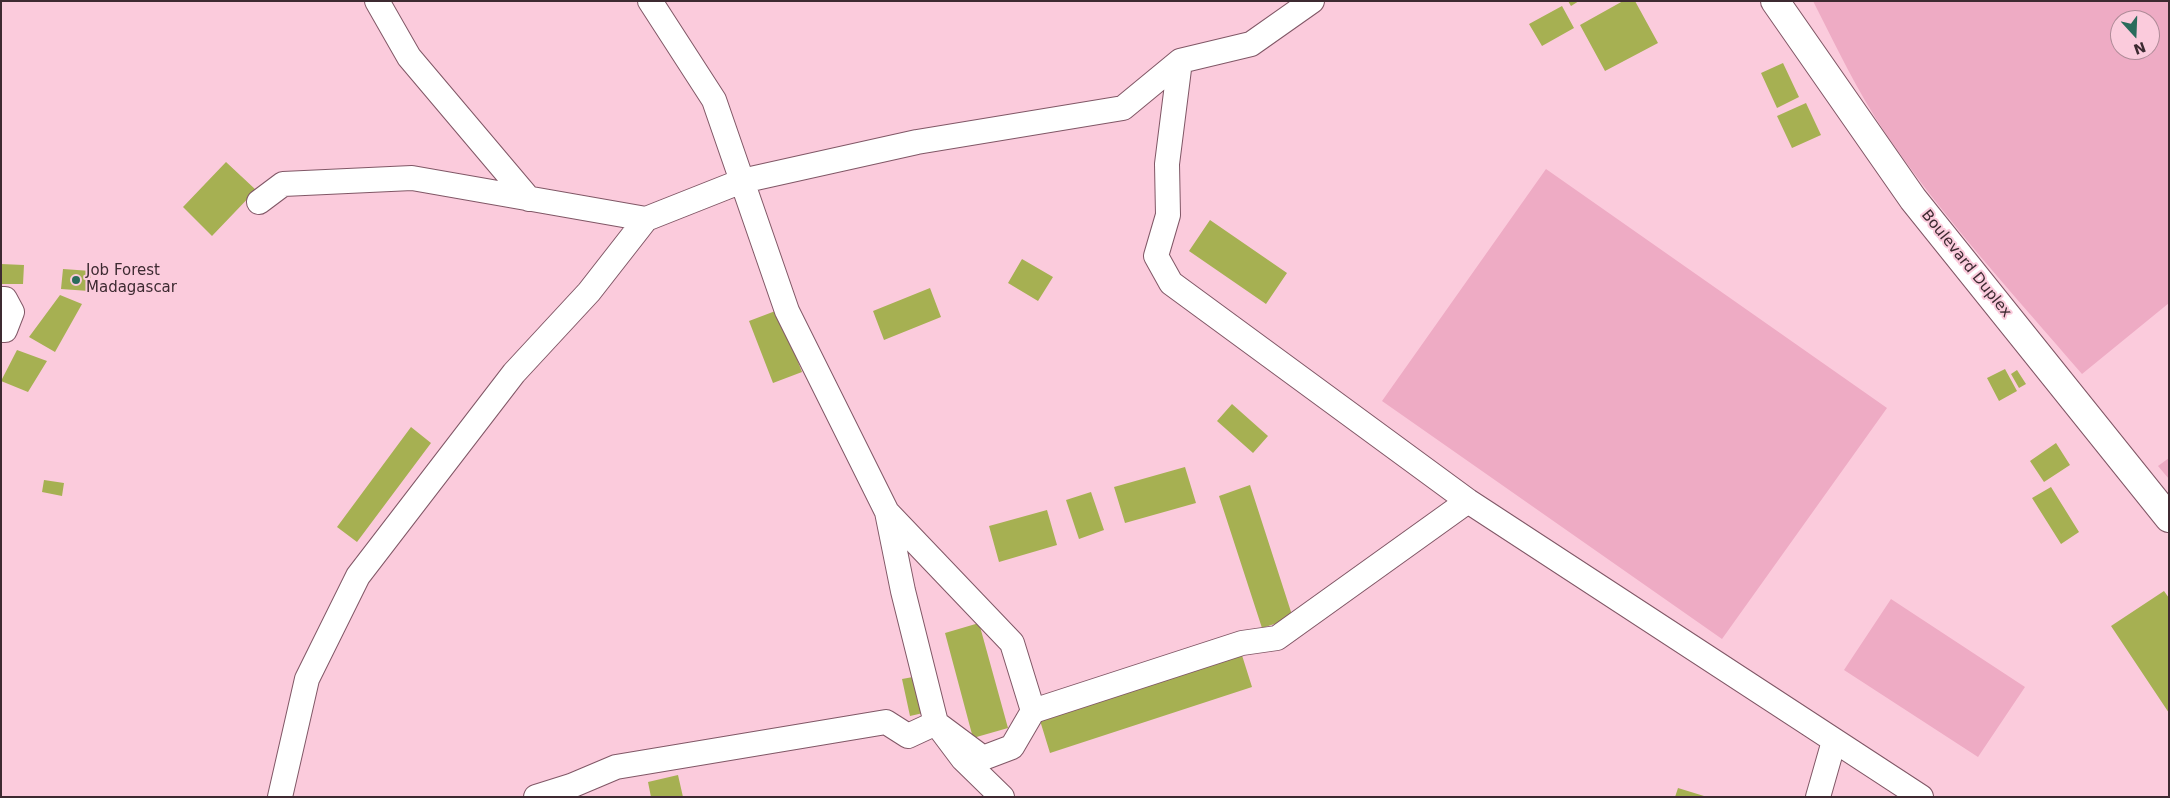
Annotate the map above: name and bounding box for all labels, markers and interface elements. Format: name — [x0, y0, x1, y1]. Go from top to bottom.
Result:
north arrow — [2110, 10, 2160, 60]
text: N — [2132, 39, 2148, 58]
street label: Boulevard Duplex — [1917, 207, 2015, 321]
place label: Job Forest Madagascar — [86, 262, 177, 297]
marker: Job Forest Madagascar — [70, 274, 82, 286]

